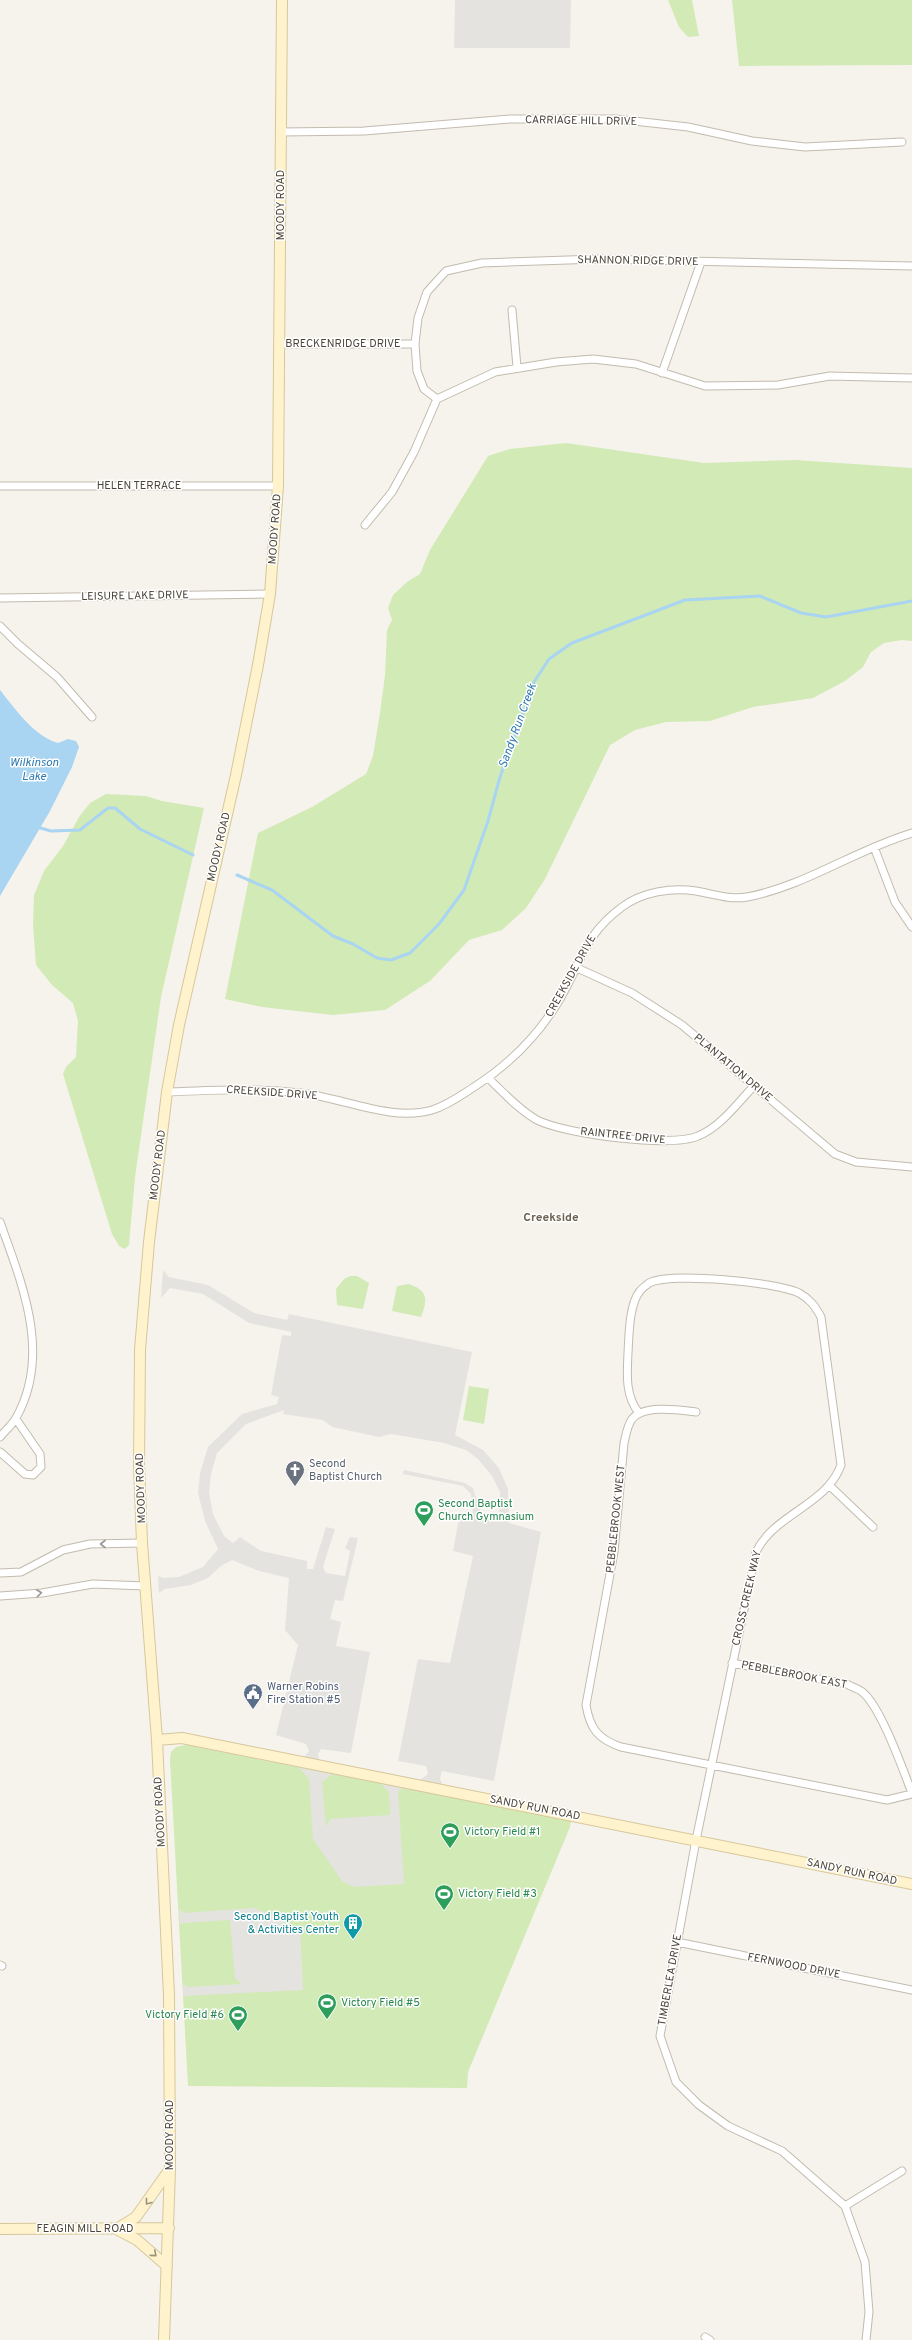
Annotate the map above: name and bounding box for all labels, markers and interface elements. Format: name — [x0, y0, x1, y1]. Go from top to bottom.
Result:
street label: CARRIAGE HILL DRIVE — [525, 113, 637, 129]
street label: MOODY ROAD — [274, 170, 288, 240]
street label: SHANNON RIDGE DRIVE — [577, 253, 699, 269]
street label: BRECKENRIDGE DRIVE — [285, 337, 401, 351]
street label: HELEN TERRACE — [97, 479, 181, 493]
street label: MOODY ROAD — [266, 493, 284, 565]
street label: LEISURE LAKE DRIVE — [81, 588, 189, 604]
water label: Sandy Run Creek — [495, 681, 541, 770]
water label: Wilkinson Lake — [9, 755, 59, 785]
street label: MOODY ROAD — [204, 811, 234, 883]
street label: CREEKSIDE DRIVE — [543, 932, 599, 1020]
street label: PLANTATION DRIVE — [691, 1031, 775, 1105]
street label: CREEKSIDE DRIVE — [226, 1083, 318, 1103]
street label: RAINTREE DRIVE — [580, 1125, 666, 1147]
street label: MOODY ROAD — [147, 1129, 169, 1201]
district label: Creekside — [523, 1210, 579, 1226]
street label: MOODY ROAD — [133, 1452, 149, 1524]
place label: Second Baptist Church — [309, 1457, 382, 1484]
church icon: Second Baptist Church — [284, 1459, 306, 1487]
street label: PEBBLEBROOK WEST — [603, 1464, 629, 1574]
place label: Second Baptist Church Gymnasium — [438, 1497, 534, 1524]
sports icon: Second Baptist Church Gymnasium — [413, 1499, 435, 1527]
one-way arrow — [100, 1540, 106, 1548]
street label: CROSS CREEK WAY — [729, 1549, 765, 1647]
one-way arrow — [36, 1589, 42, 1598]
street label: PEBBLEBROOK EAST — [740, 1658, 848, 1692]
place label: Warner Robins Fire Station #5 — [267, 1680, 341, 1707]
public building icon: Warner Robins Fire Station #5 — [242, 1682, 264, 1710]
street label: MOODY ROAD — [151, 1776, 169, 1848]
street label: SANDY RUN ROAD — [488, 1792, 582, 1824]
sports icon: Victory Field #1 — [439, 1821, 461, 1849]
place label: Victory Field #1 — [464, 1825, 540, 1839]
street label: SANDY RUN ROAD — [805, 1856, 899, 1888]
sports icon: Victory Field #3 — [433, 1883, 455, 1911]
place label: Victory Field #3 — [458, 1887, 537, 1901]
place label: Second Baptist Youth & Activities Center — [234, 1910, 340, 1937]
building icon: Second Baptist Youth & Activities Center — [342, 1912, 364, 1940]
street label: TIMBERLEA DRIVE — [655, 1933, 685, 2027]
street label: FERNWOOD DRIVE — [746, 1950, 842, 1982]
sports icon: Victory Field #5 — [316, 1992, 338, 2020]
place label: Victory Field #5 — [341, 1996, 420, 2010]
sports icon: Victory Field #6 — [227, 2004, 249, 2032]
place label: Victory Field #6 — [145, 2008, 224, 2022]
street label: MOODY ROAD — [163, 2100, 177, 2170]
one-way arrow — [146, 2197, 153, 2204]
street label: FEAGIN MILL ROAD — [37, 2222, 133, 2236]
one-way arrow — [149, 2250, 157, 2257]

